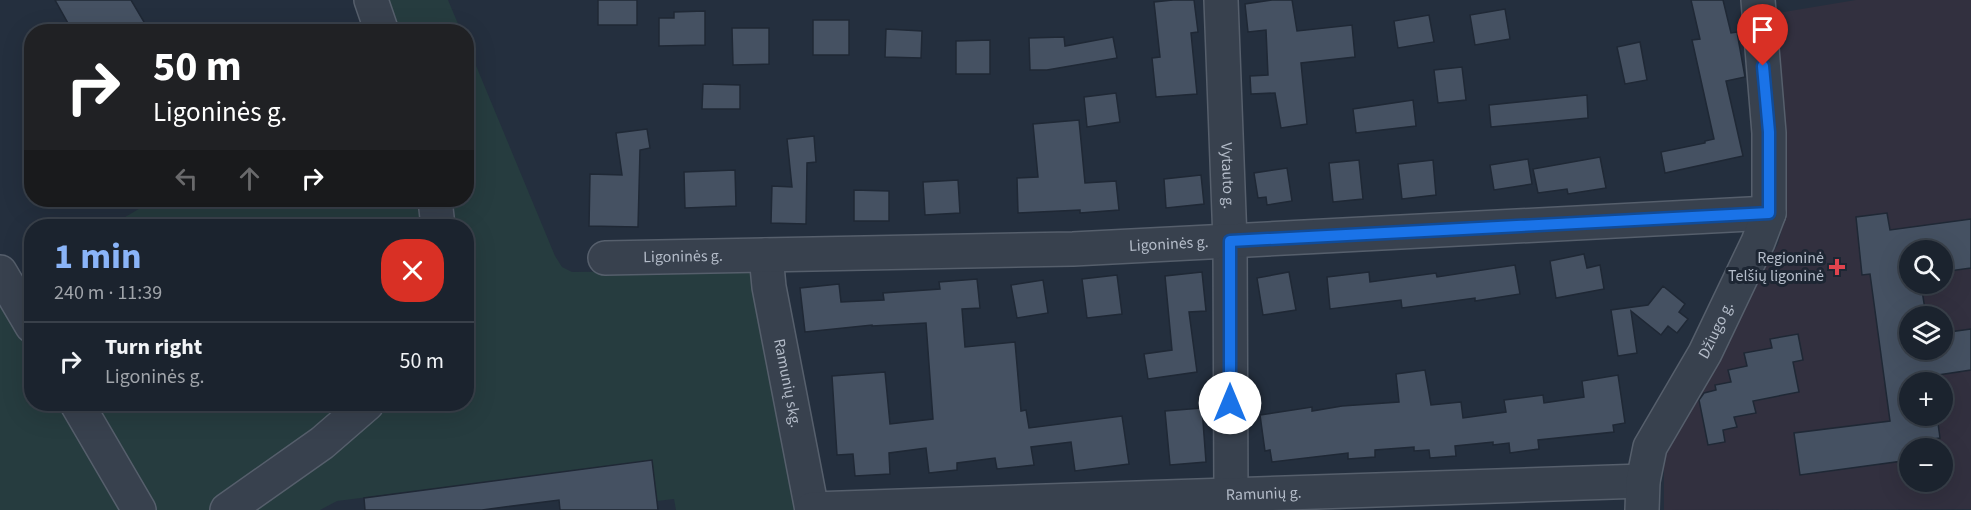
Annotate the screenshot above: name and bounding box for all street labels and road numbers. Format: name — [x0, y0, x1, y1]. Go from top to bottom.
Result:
street label: Vytauto g. — [1215, 142, 1240, 210]
street label: Ligoninės g. — [1128, 231, 1209, 257]
street label: Ligoninės g. — [643, 245, 723, 268]
street label: Džiugo g. — [1693, 298, 1739, 363]
street label: Ramunių skg. — [768, 337, 807, 429]
street label: Ramunių g. — [1225, 482, 1302, 506]

